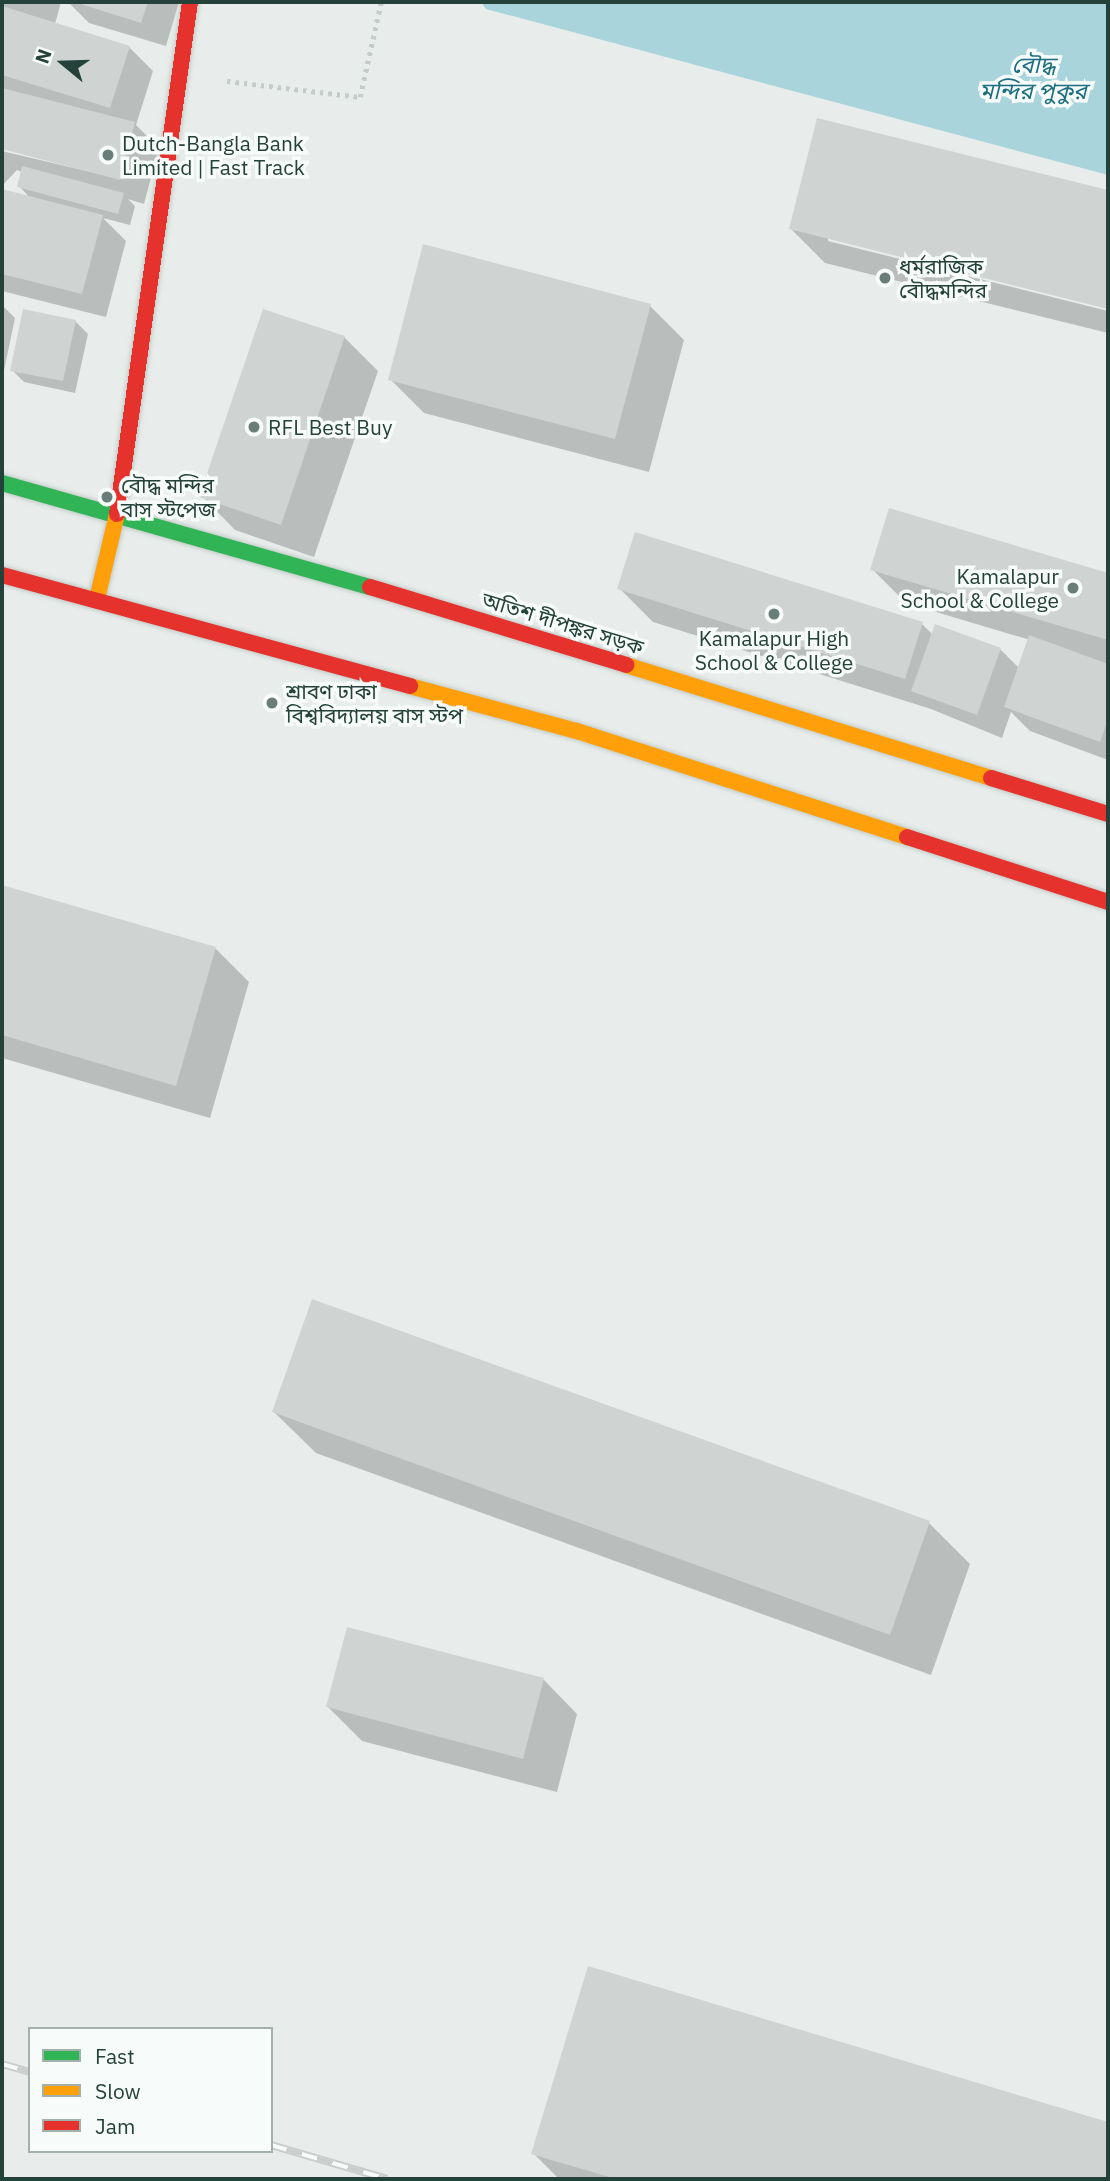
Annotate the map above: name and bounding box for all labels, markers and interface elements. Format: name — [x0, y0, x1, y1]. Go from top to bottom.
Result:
north arrow — [28, 28, 98, 98]
text: N — [30, 46, 57, 67]
water label: বৌদ্ধ মন্দির পুকুর — [979, 50, 1087, 104]
place label: Dutch-Bangla Bank Limited | Fast Track — [122, 130, 305, 180]
marker: Dutch-Bangla Bank Limited | Fast Track — [100, 147, 116, 163]
place label: ধর্মরাজিক বৌদ্ধমন্দির — [899, 253, 987, 303]
marker: ধর্মরাজিক বৌদ্ধমন্দির — [877, 270, 893, 286]
place label: RFL Best Buy — [268, 414, 392, 440]
marker: RFL Best Buy — [246, 419, 262, 435]
place label: বৌদ্ধ মন্দির বাস স্টপেজ — [121, 472, 216, 522]
marker: বৌদ্ধ মন্দির বাস স্টপেজ — [99, 489, 115, 505]
place label: Kamalapur School & College — [900, 563, 1059, 613]
marker: Kamalapur School & College — [1065, 580, 1081, 596]
street label: অতিশ দীপঙ্কর সড়ক — [479, 586, 647, 660]
marker: Kamalapur High School & College — [766, 606, 782, 622]
place label: Kamalapur High School & College — [695, 625, 853, 675]
place label: শ্রাবণ ঢাকা বিশ্ববিদ্যালয় বাস স্টপ — [286, 678, 463, 728]
marker: শ্রাবণ ঢাকা বিশ্ববিদ্যালয় বাস স্টপ — [264, 695, 280, 711]
legend — [28, 2027, 273, 2153]
text: Fast — [95, 2042, 135, 2070]
text: Slow — [95, 2077, 141, 2105]
text: Jam — [95, 2112, 135, 2140]

